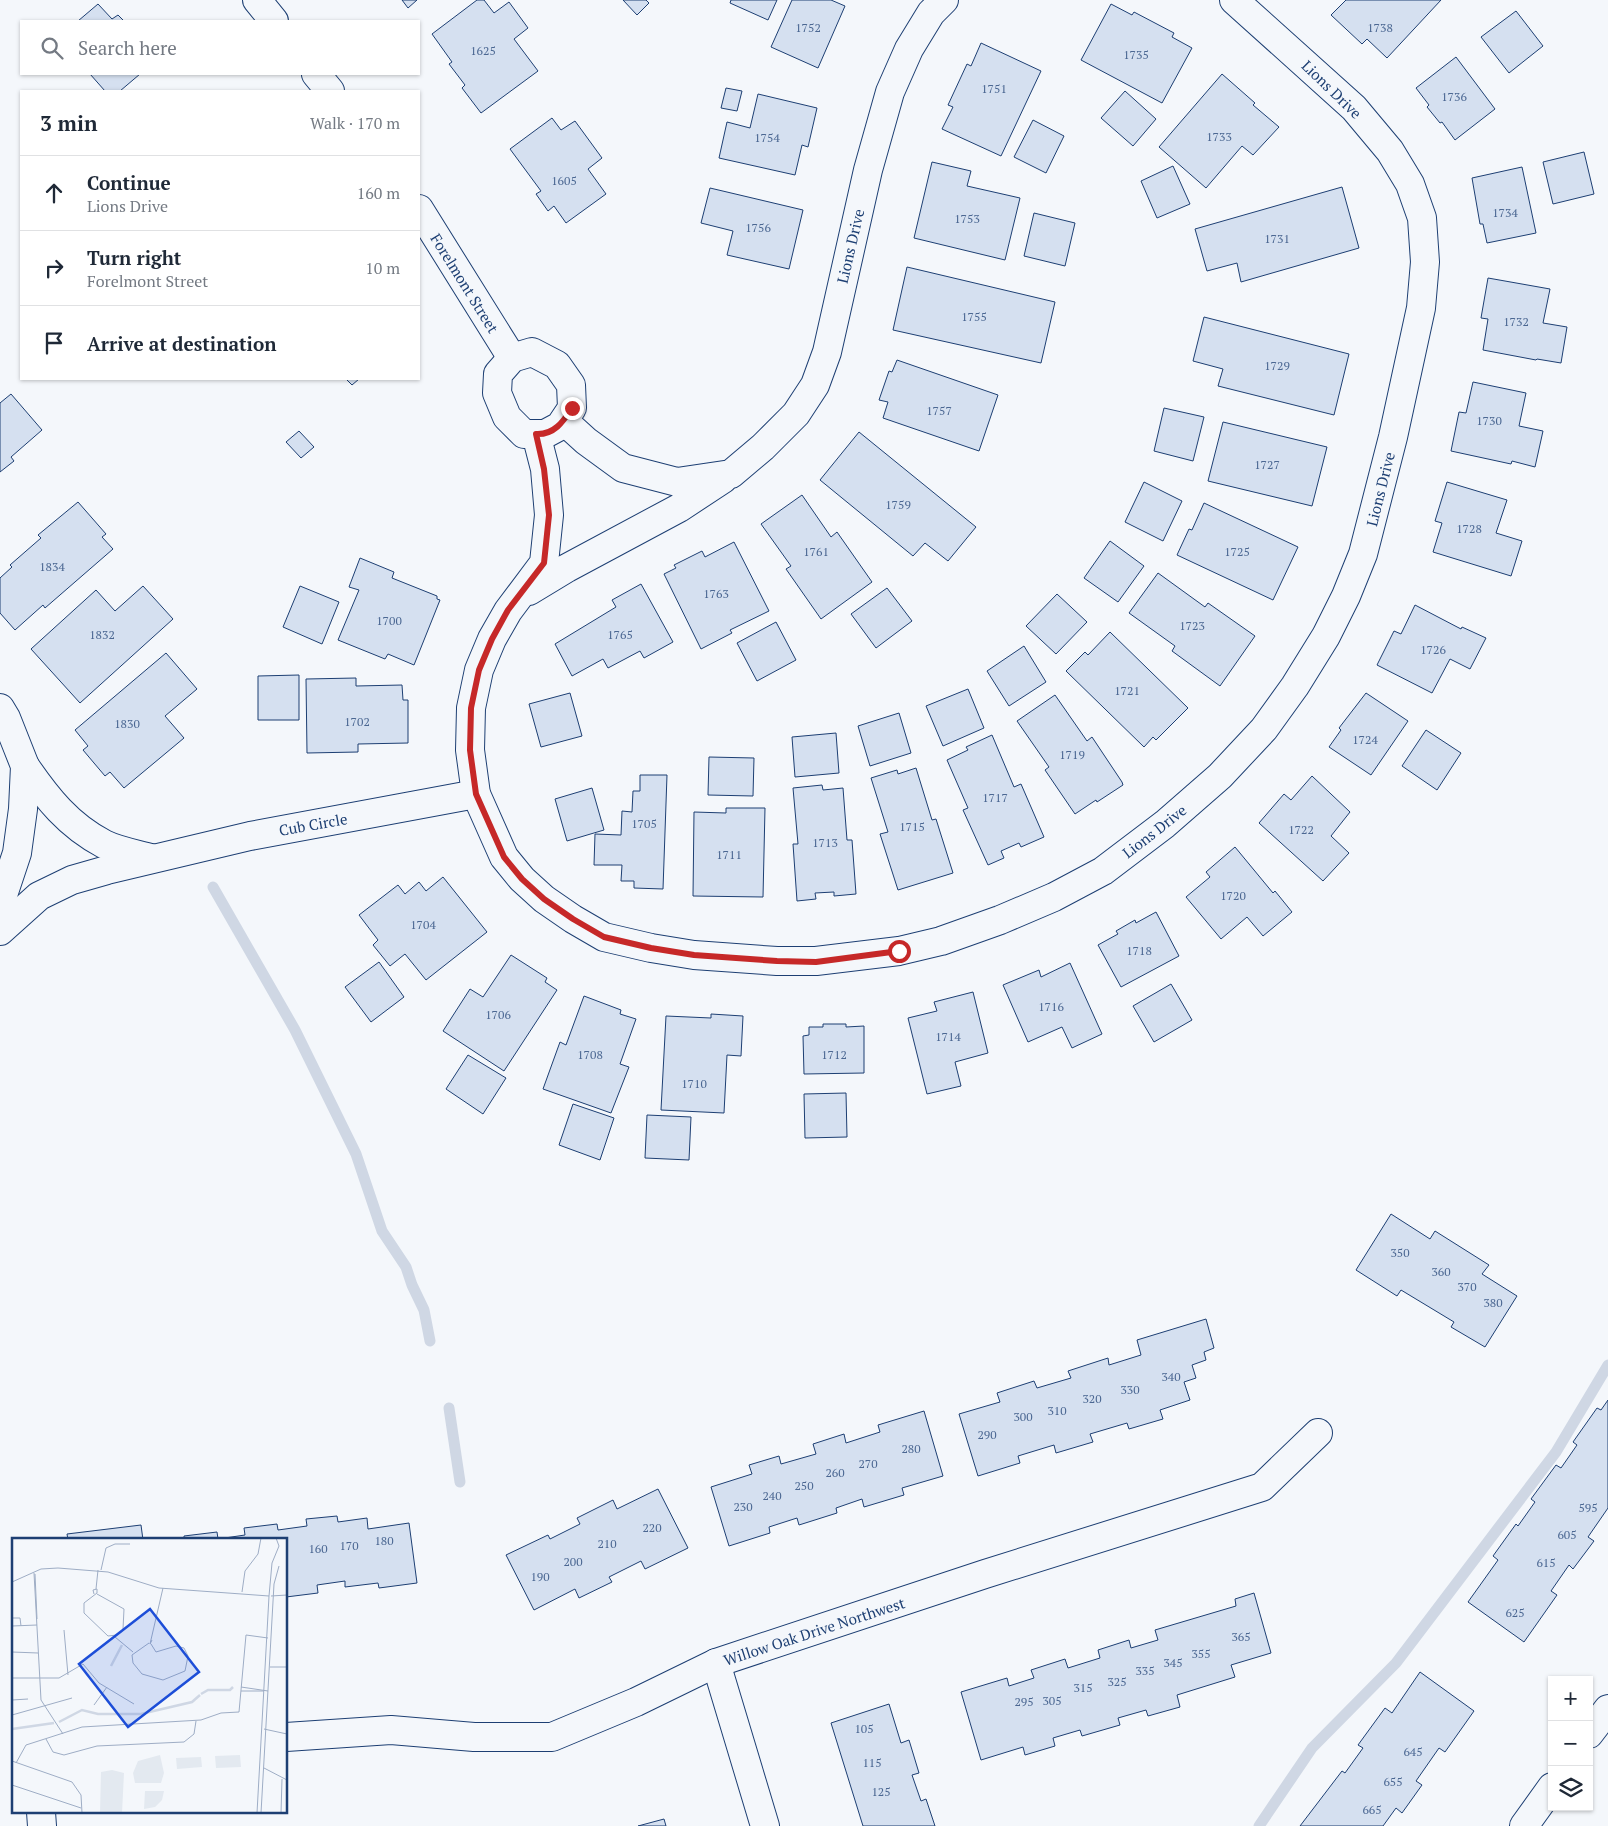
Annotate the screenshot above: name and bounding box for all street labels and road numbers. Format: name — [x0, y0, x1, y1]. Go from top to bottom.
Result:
street label: Lions Drive — [1298, 55, 1366, 123]
street label: Lions Drive — [832, 207, 868, 285]
street label: Forelmont Street — [426, 230, 504, 337]
street label: Lions Drive — [1361, 450, 1399, 528]
street label: Lions Drive — [1118, 800, 1190, 862]
street label: Cub Circle — [277, 808, 349, 840]
street label: Willow Oak Drive Northwest — [721, 1592, 908, 1670]

